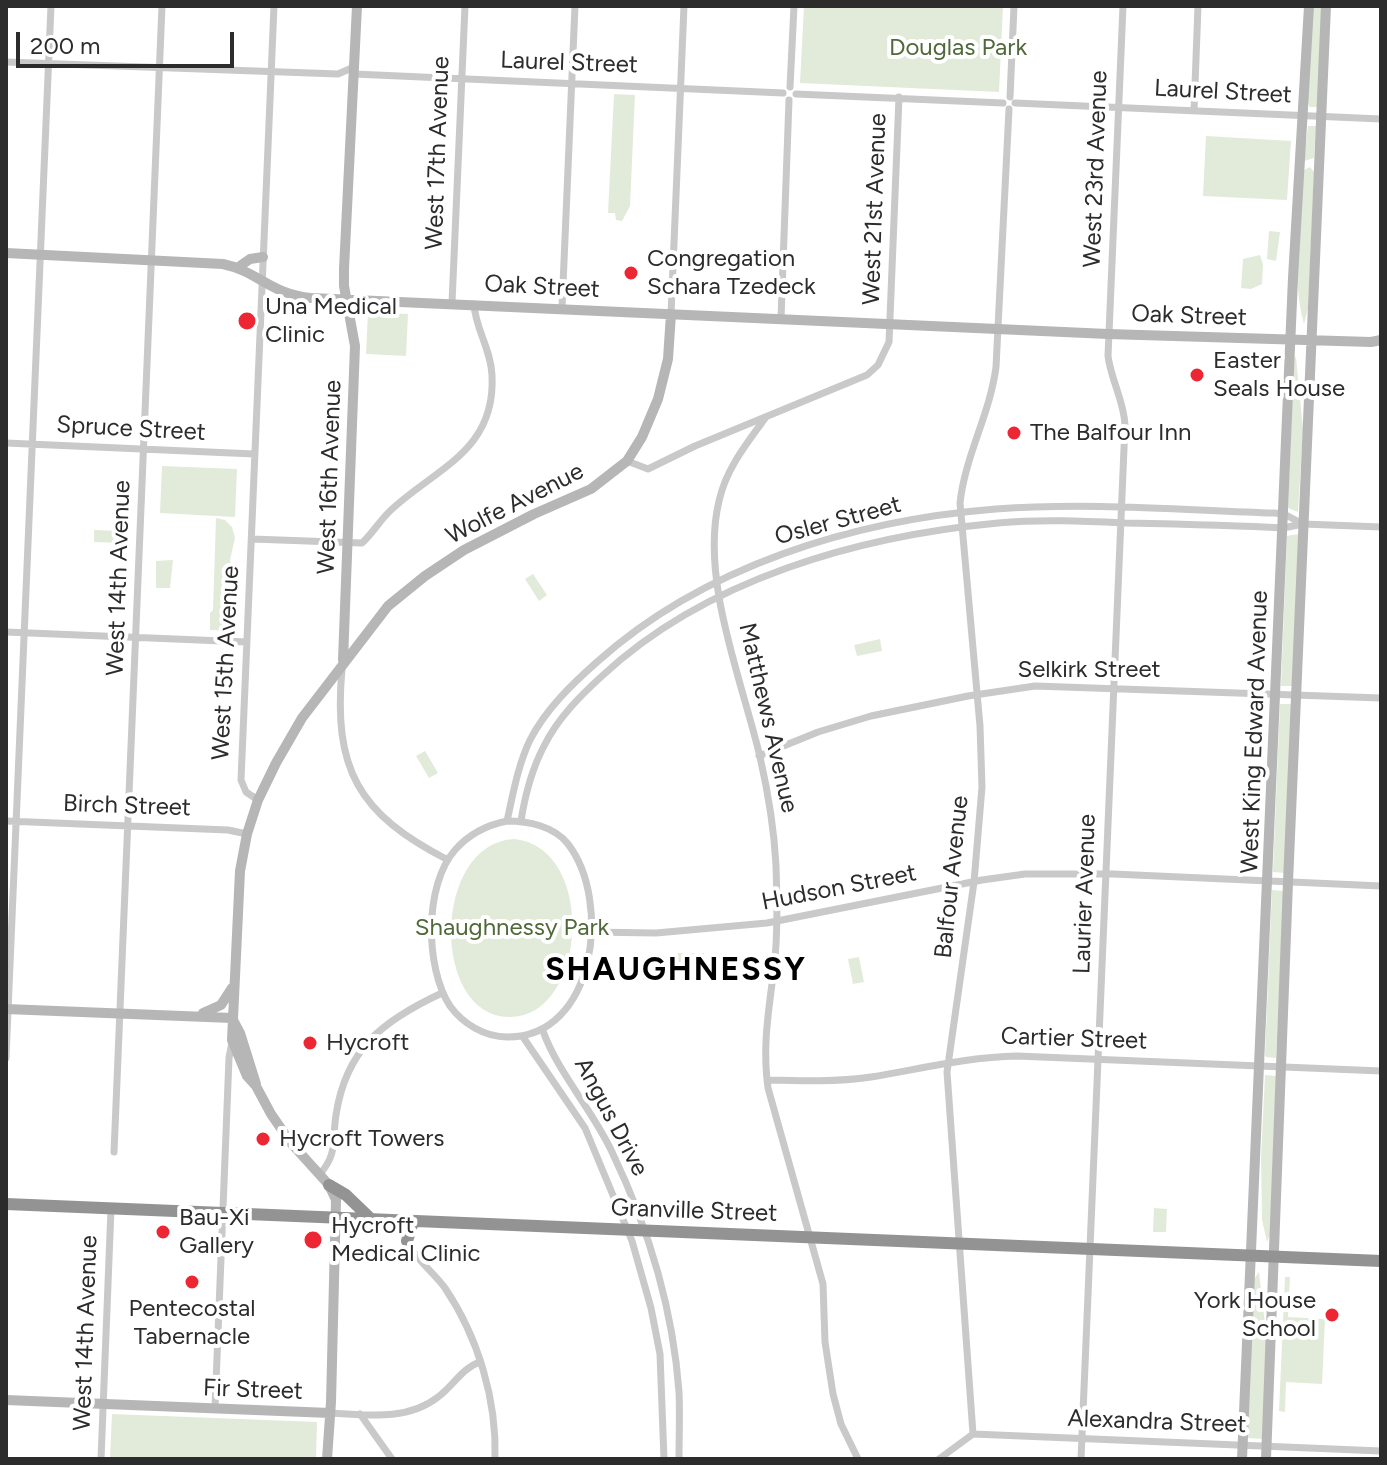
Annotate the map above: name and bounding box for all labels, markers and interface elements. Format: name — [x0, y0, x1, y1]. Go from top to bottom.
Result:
scale bar — [20, 16, 238, 66]
text: 200 m — [30, 31, 101, 60]
park label: Douglas Park — [889, 34, 1027, 62]
street label: Laurel Street — [500, 46, 638, 80]
street label: West 17th Avenue — [420, 56, 456, 250]
street label: West 23rd Avenue — [1078, 70, 1114, 268]
street label: Laurel Street — [1153, 74, 1293, 110]
street label: West 21st Avenue — [857, 113, 893, 305]
place label: Congregation Schara Tzedeck — [647, 245, 816, 301]
marker: Congregation Schara Tzedeck — [622, 264, 640, 282]
street label: Oak Street — [484, 270, 600, 304]
place label: Una Medical Clinic — [265, 293, 397, 349]
street label: Oak Street — [1131, 300, 1247, 332]
marker: Una Medical Clinic — [236, 310, 258, 332]
place label: Easter Seals House — [1213, 347, 1345, 403]
marker: Easter Seals House — [1188, 366, 1206, 384]
street label: West 16th Avenue — [312, 379, 348, 575]
street label: Spruce Street — [56, 411, 206, 447]
place label: The Balfour Inn — [1030, 419, 1191, 447]
marker: The Balfour Inn — [1005, 424, 1023, 442]
street label: Wolfe Avenue — [442, 457, 588, 551]
street label: West 14th Avenue — [101, 480, 137, 676]
street label: Osler Street — [772, 490, 904, 552]
street label: West 15th Avenue — [207, 565, 245, 761]
street label: West King Edward Avenue — [1236, 590, 1274, 874]
street label: Matthews Avenue — [732, 620, 804, 816]
street label: Selkirk Street — [1017, 656, 1161, 684]
street label: Birch Street — [63, 789, 191, 823]
street label: Balfour Avenue — [929, 794, 975, 960]
street label: Laurier Avenue — [1068, 813, 1102, 975]
street label: Hudson Street — [759, 859, 919, 917]
park label: Shaughnessy Park — [415, 914, 609, 942]
district label: SHAUGHNESSY — [545, 952, 807, 990]
street label: Cartier Street — [1000, 1022, 1148, 1056]
place label: Hycroft — [326, 1029, 409, 1057]
marker: Hycroft — [301, 1034, 319, 1052]
street label: Angus Drive — [568, 1053, 654, 1181]
place label: Hycroft Towers — [279, 1125, 445, 1153]
marker: Hycroft Towers — [254, 1130, 272, 1148]
street label: Granville Street — [610, 1194, 778, 1228]
place label: Bau-Xi Gallery — [179, 1204, 254, 1260]
place label: Hycroft Medical Clinic — [331, 1212, 481, 1268]
marker: Bau-Xi Gallery — [154, 1223, 172, 1241]
marker: Hycroft Medical Clinic — [302, 1229, 324, 1251]
street label: West 14th Avenue — [68, 1235, 104, 1431]
marker: Pentecostal Tabernacle — [183, 1273, 201, 1291]
place label: York House School — [1194, 1287, 1316, 1343]
place label: Pentecostal Tabernacle — [129, 1295, 255, 1351]
marker: York House School — [1323, 1306, 1341, 1324]
street label: Fir Street — [203, 1374, 303, 1406]
street label: Alexandra Street — [1067, 1404, 1247, 1440]

